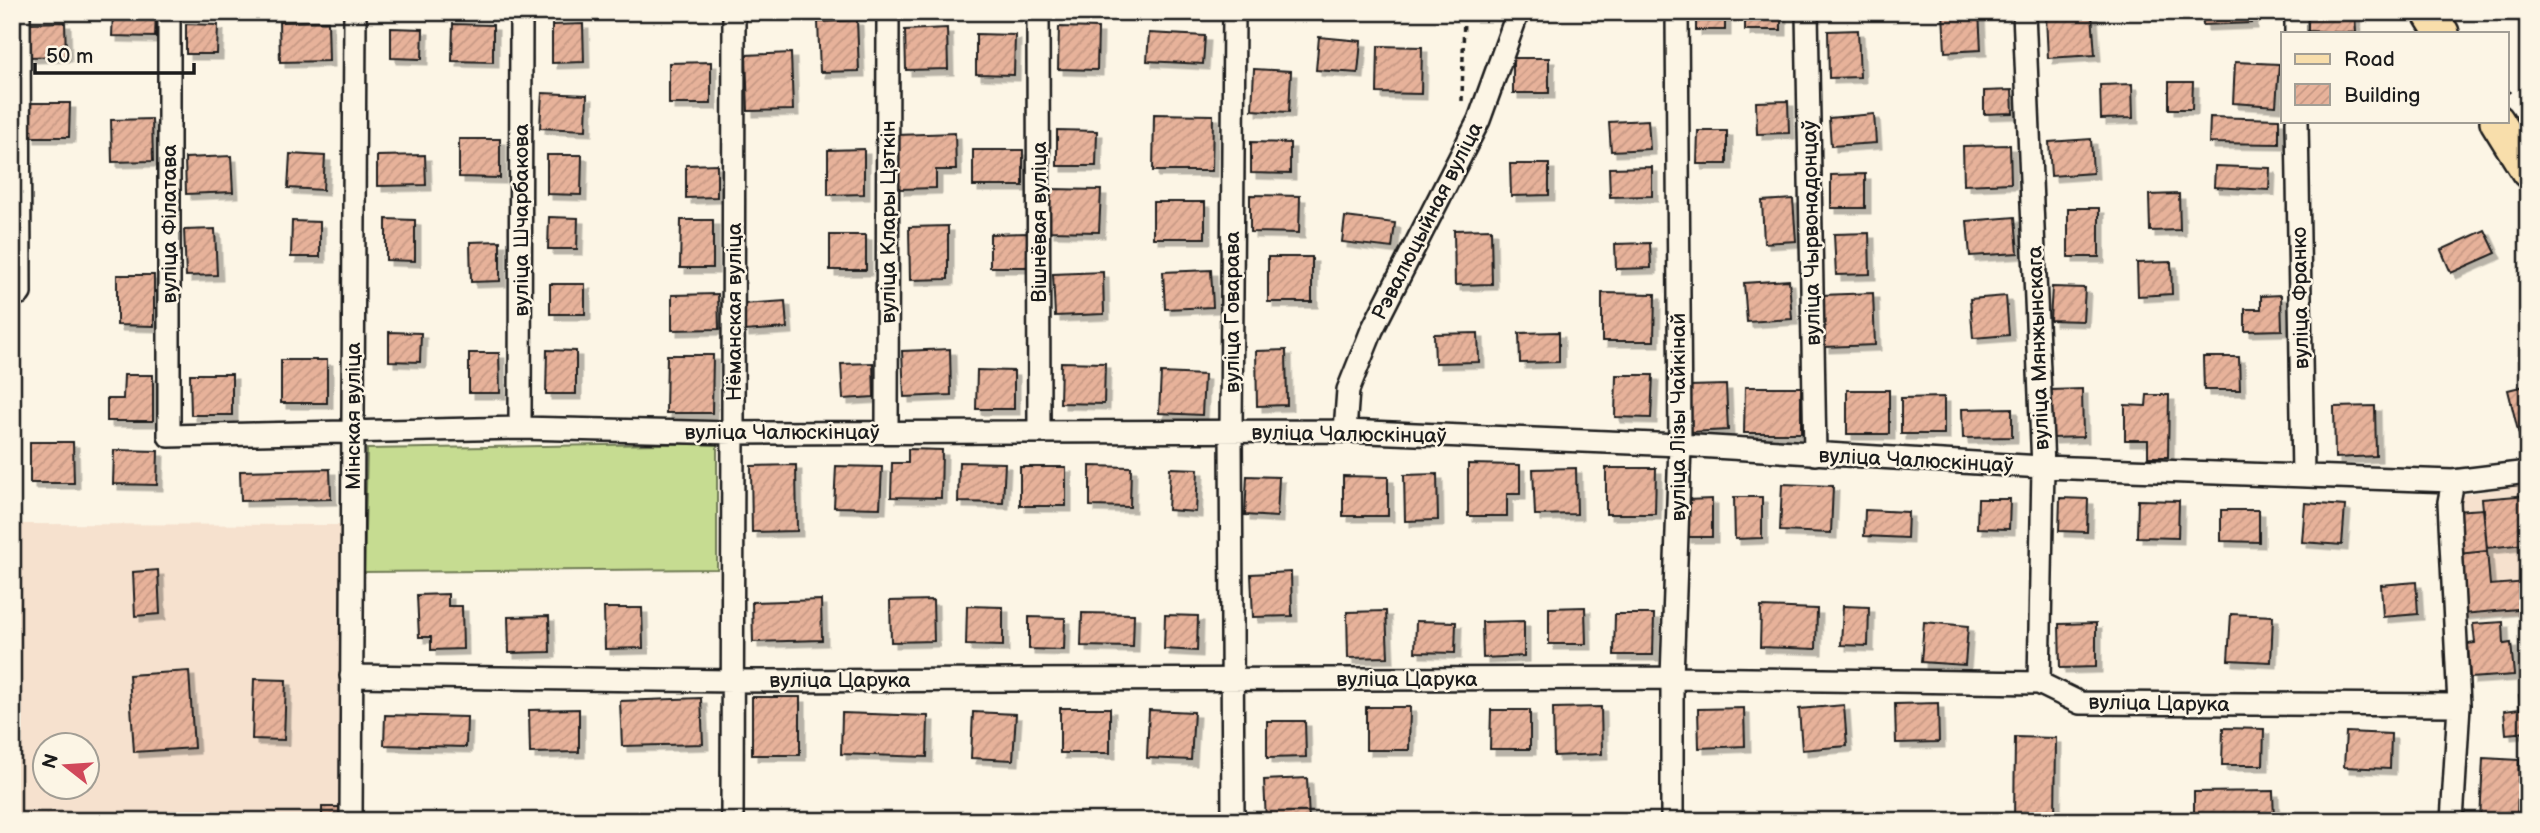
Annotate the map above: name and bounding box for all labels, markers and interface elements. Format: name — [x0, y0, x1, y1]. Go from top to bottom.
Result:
scale bar — [35, 32, 194, 76]
legend — [2281, 32, 2508, 122]
text: 50 m — [46, 44, 93, 69]
text: Road — [2344, 47, 2395, 72]
text: Building — [2344, 83, 2420, 108]
street label: Рэвалюцыйная вуліца — [1367, 118, 1488, 324]
street label: вуліца Клары Цэткін — [876, 120, 901, 324]
street label: вуліца Чырвонадонцаў — [1797, 120, 1826, 346]
street label: вуліца Шчарбакова — [509, 123, 534, 316]
street label: Вішнёвая вуліца — [1027, 141, 1052, 303]
street label: вуліца Філатава — [157, 144, 182, 304]
street label: Нёманская вуліца — [722, 222, 747, 401]
street label: вуліца Франко — [2287, 227, 2314, 369]
street label: вуліца Говарава — [1220, 231, 1245, 393]
street label: вуліца Мянжынскага — [2022, 245, 2055, 451]
street label: вуліца Лізы Чайкінай — [1666, 313, 1691, 521]
street label: Мінская вуліца — [341, 341, 366, 490]
street label: вуліца Чалюскінцаў — [684, 420, 880, 445]
street label: вуліца Чалюскінцаў — [1251, 420, 1447, 449]
street label: вуліца Чалюскінцаў — [1818, 443, 2014, 478]
street label: вуліца Царука — [1336, 667, 1478, 692]
street label: вуліца Царука — [769, 668, 911, 693]
street label: вуліца Царука — [2088, 690, 2231, 717]
north arrow — [32, 732, 102, 802]
text: N — [38, 751, 64, 772]

